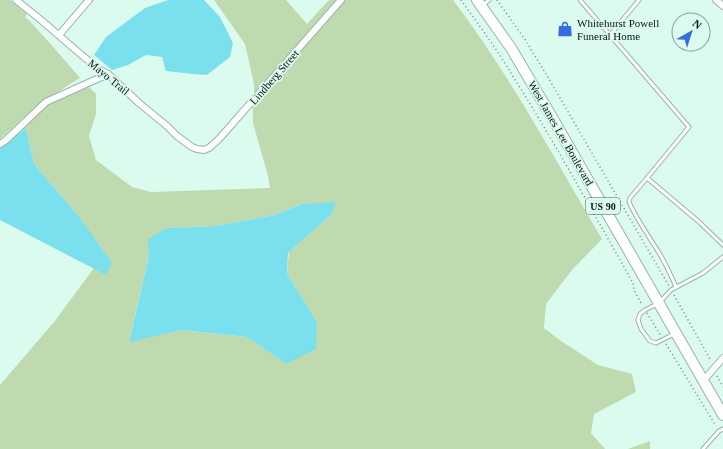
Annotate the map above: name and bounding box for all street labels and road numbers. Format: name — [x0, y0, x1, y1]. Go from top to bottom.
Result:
street label: Lindberg Street — [247, 47, 301, 107]
street label: Mayo Trail — [86, 57, 132, 97]
street label: West James Lee Boulevard — [526, 78, 596, 188]
road number: US 90 — [586, 198, 620, 214]

